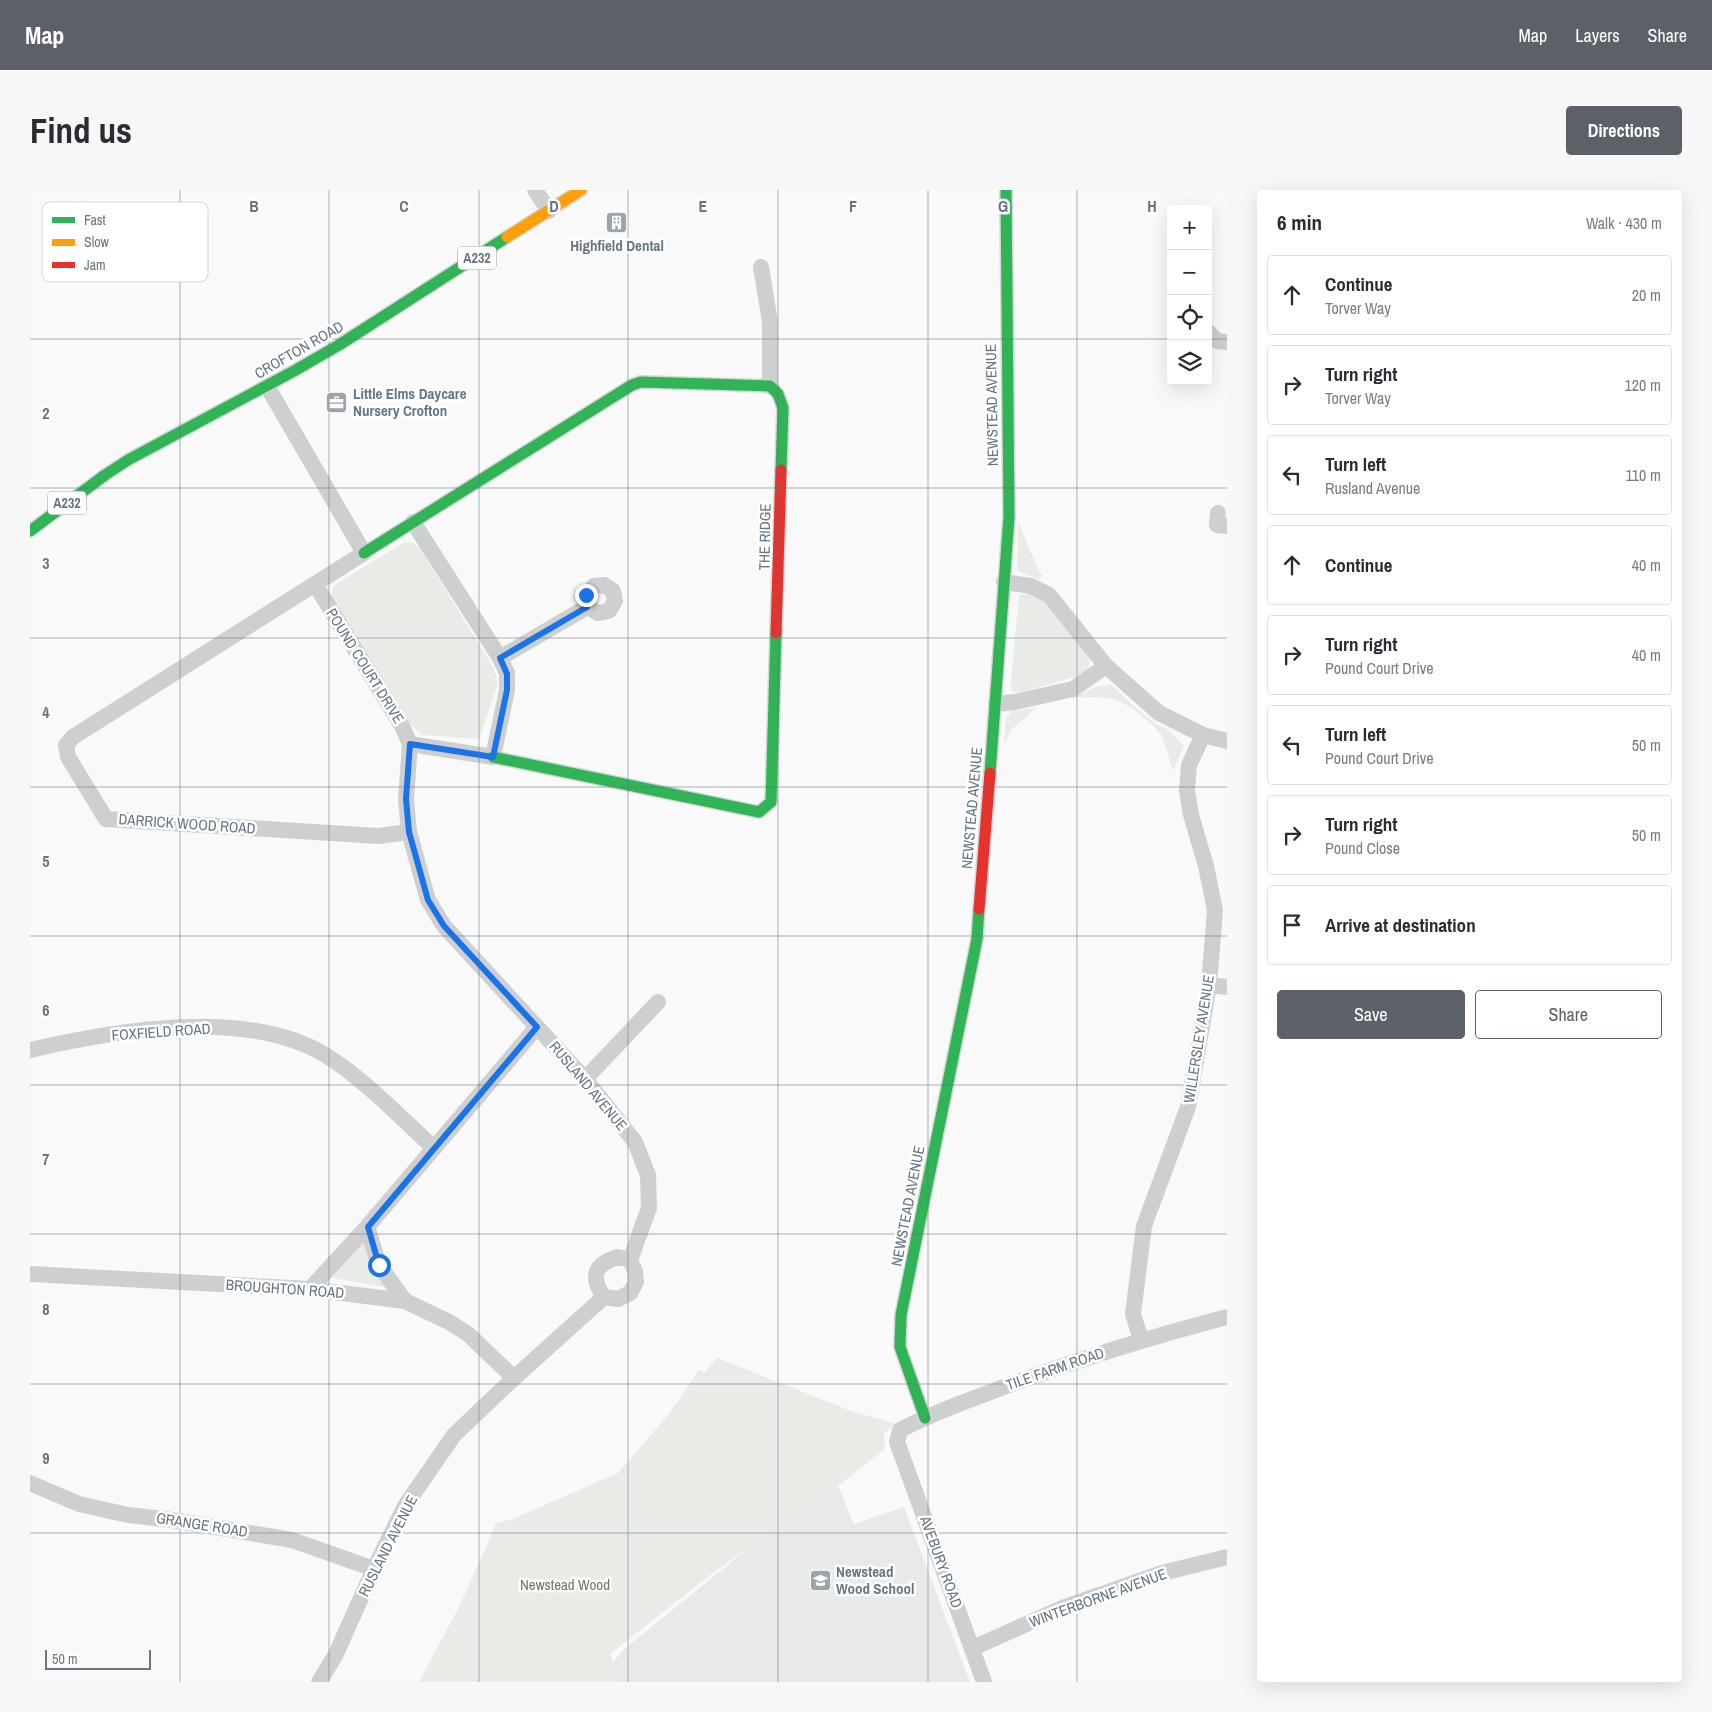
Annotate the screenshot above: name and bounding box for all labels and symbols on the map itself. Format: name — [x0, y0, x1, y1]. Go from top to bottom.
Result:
text: B — [249, 195, 259, 217]
text: C — [399, 195, 409, 217]
text: D — [549, 195, 559, 217]
text: E — [699, 195, 708, 217]
text: F — [849, 195, 857, 217]
text: G — [998, 195, 1008, 217]
text: H — [1147, 195, 1157, 217]
legend — [42, 202, 208, 282]
text: Fast — [84, 211, 106, 229]
building icon: Highfield Dental — [605, 211, 629, 235]
text: Slow — [84, 233, 110, 251]
place label: Highfield Dental — [570, 235, 664, 256]
road number: A232 — [458, 246, 496, 270]
text: Jam — [84, 256, 106, 274]
street label: CROFTON ROAD — [250, 316, 347, 384]
street label: NEWSTEAD AVENUE — [980, 344, 1003, 466]
place label: Little Elms Daycare Nursery Crofton — [353, 383, 467, 421]
office icon: Little Elms Daycare Nursery Crofton — [325, 391, 349, 415]
text: 2 — [42, 402, 50, 424]
road number: A232 — [48, 492, 86, 514]
street label: THE RIDGE — [753, 503, 776, 571]
text: 3 — [42, 552, 50, 574]
route end — [575, 584, 598, 607]
street label: POUND COURT DRIVE — [322, 604, 409, 727]
text: 4 — [42, 701, 50, 723]
street label: NEWSTEAD AVENUE — [956, 746, 987, 870]
street label: DARRICK WOOD ROAD — [118, 808, 256, 839]
text: 5 — [42, 850, 50, 872]
street label: WILLERSLEY AVENUE — [1178, 973, 1219, 1105]
text: 6 — [42, 999, 50, 1021]
street label: FOXFIELD ROAD — [111, 1018, 211, 1045]
street label: RUSLAND AVENUE — [545, 1036, 632, 1135]
street label: NEWSTEAD AVENUE — [886, 1144, 929, 1268]
text: 7 — [42, 1148, 50, 1170]
route start — [368, 1254, 391, 1277]
street label: BROUGHTON ROAD — [225, 1274, 345, 1303]
text: 8 — [42, 1298, 50, 1320]
street label: TILE FARM ROAD — [1003, 1342, 1107, 1395]
text: 9 — [42, 1447, 50, 1469]
street label: RUSLAND AVENUE — [353, 1491, 422, 1600]
street label: GRANGE ROAD — [155, 1507, 249, 1542]
street label: AVEBURY ROAD — [915, 1512, 968, 1611]
place label: Newstead Wood School — [836, 1561, 914, 1599]
street label: WINTERBORNE AVENUE — [1026, 1563, 1169, 1632]
school or university icon: Newstead Wood School — [808, 1569, 832, 1593]
park label: Newstead Wood — [520, 1574, 610, 1595]
scale bar — [45, 1647, 151, 1670]

